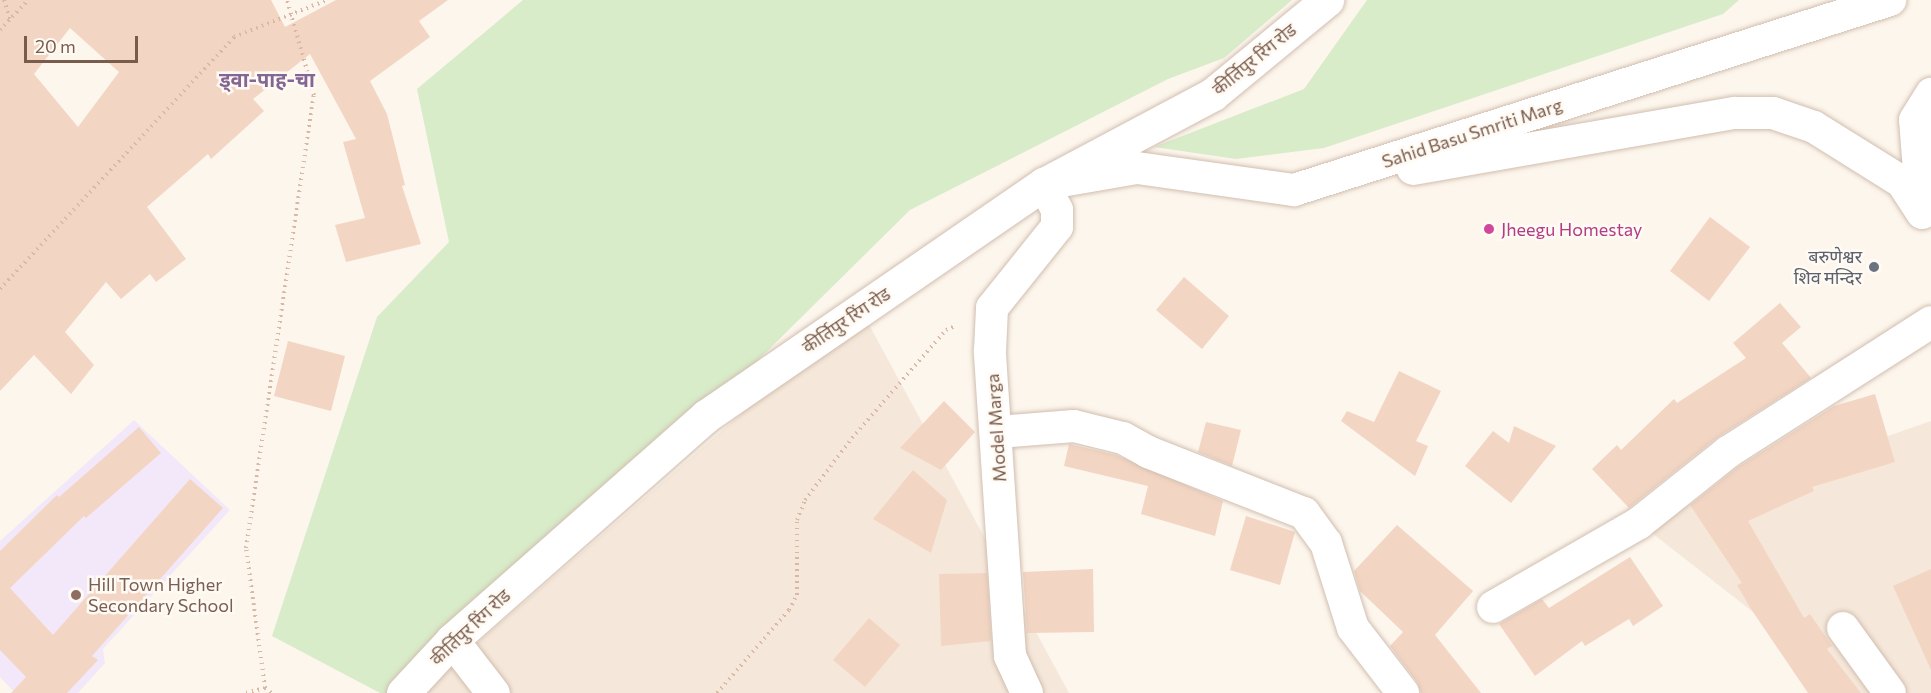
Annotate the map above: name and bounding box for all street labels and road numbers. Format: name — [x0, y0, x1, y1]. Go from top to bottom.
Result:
street label: कीर्तिपुर रिंग रोड — [1208, 19, 1300, 99]
street label: Sahid Basu Smriti Marg — [1379, 94, 1565, 172]
street label: कीर्तिपुर रिंग रोड — [798, 283, 894, 357]
street label: Model Marga — [981, 373, 1011, 483]
street label: कीर्तिपुर रिंग रोड — [425, 584, 515, 670]

